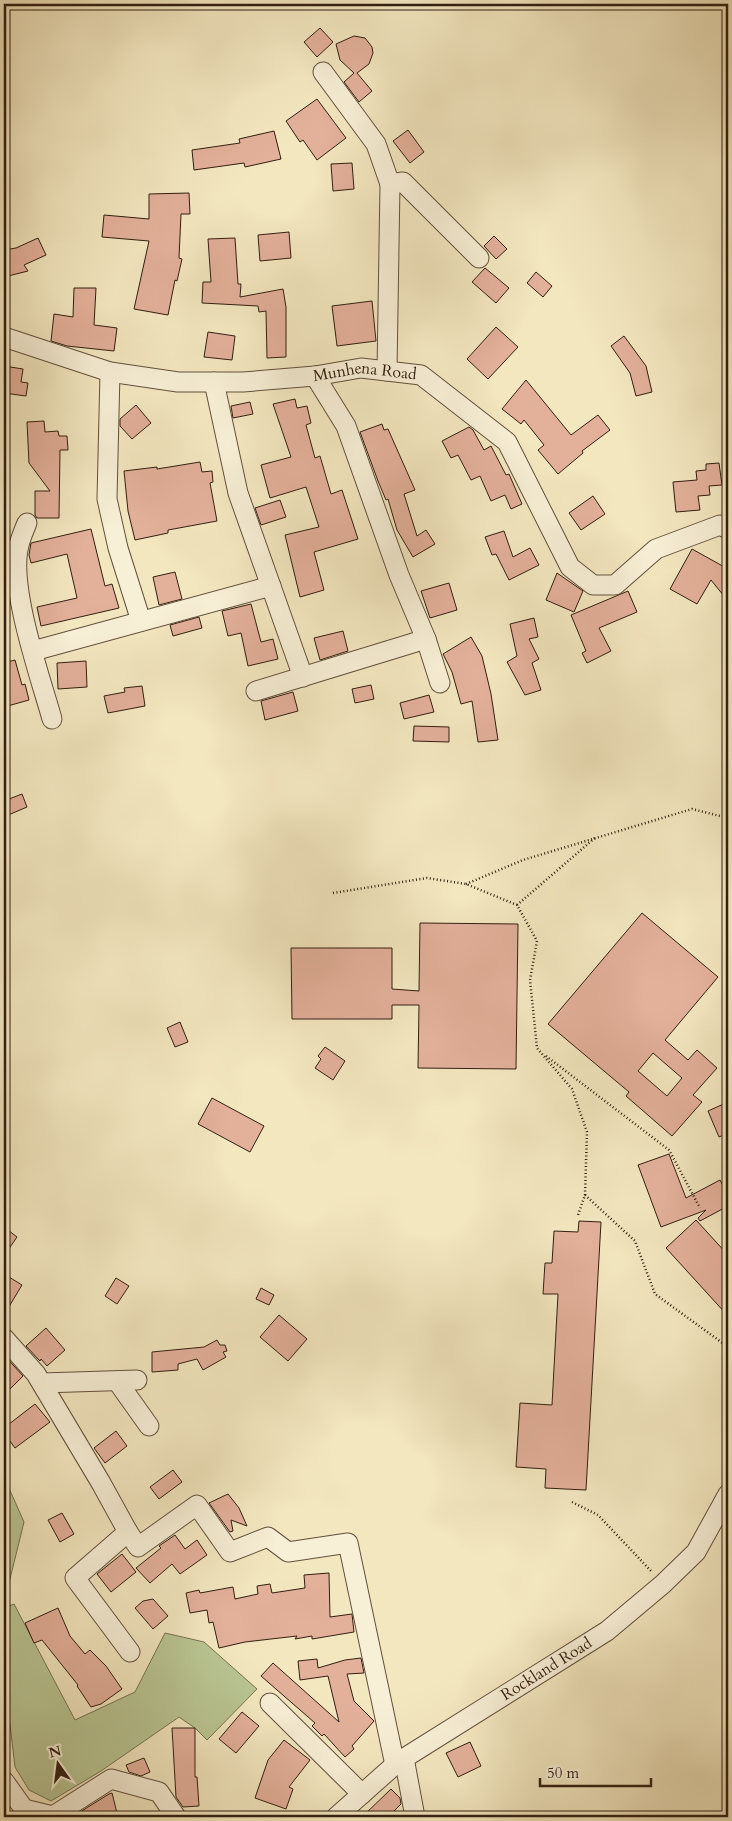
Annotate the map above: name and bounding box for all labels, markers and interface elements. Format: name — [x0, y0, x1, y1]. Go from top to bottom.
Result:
street label: Munhena Road — [311, 357, 418, 387]
street label: Rockland Road — [497, 1632, 597, 1706]
north arrow — [32, 1738, 82, 1788]
text: N — [47, 1741, 63, 1763]
scale bar — [540, 1756, 651, 1788]
text: 50 m — [547, 1763, 579, 1783]

